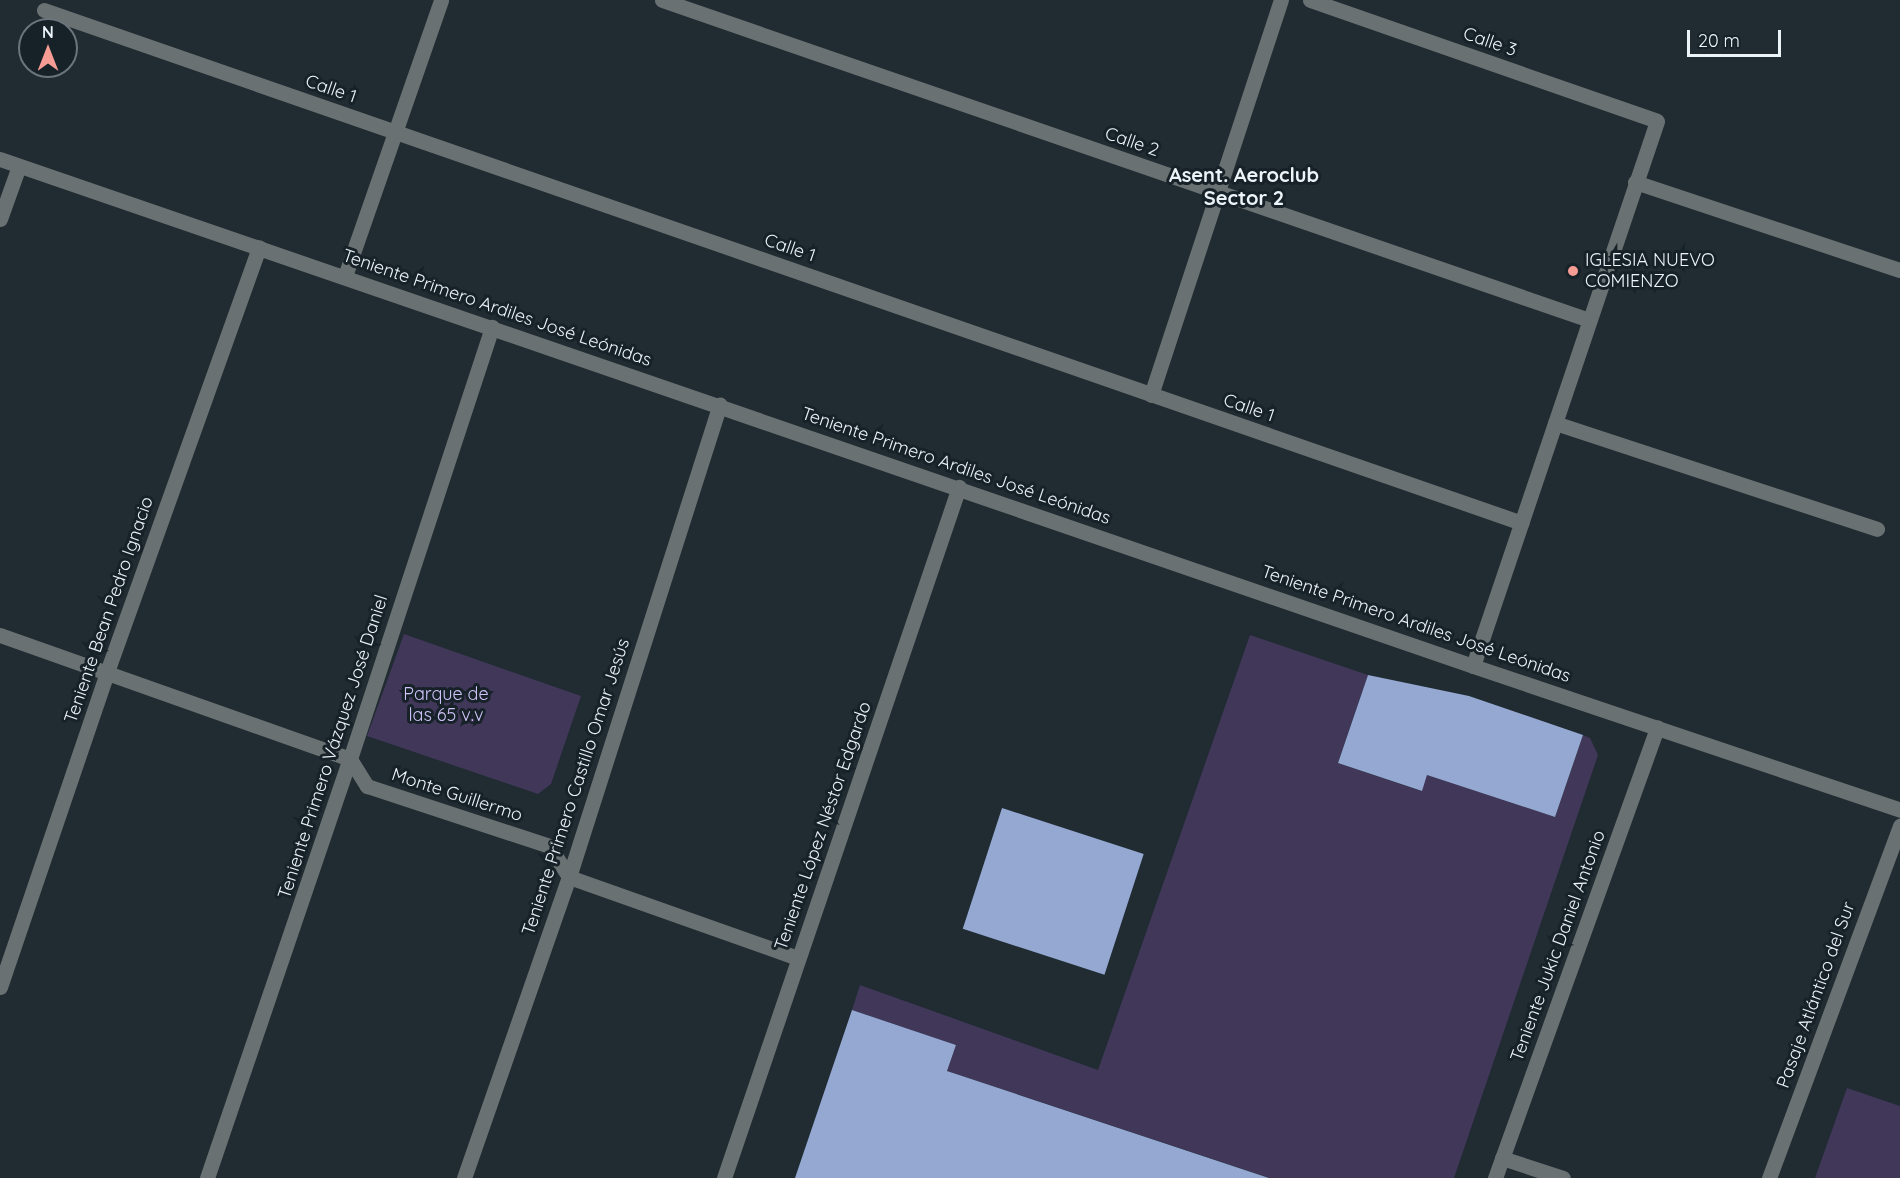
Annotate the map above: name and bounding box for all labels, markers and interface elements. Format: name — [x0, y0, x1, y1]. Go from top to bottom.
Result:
north arrow — [18, 18, 78, 78]
scale bar — [1690, 18, 1784, 56]
text: N — [42, 22, 54, 42]
street label: Calle 3 — [1460, 23, 1520, 61]
text: 20 m — [1698, 29, 1740, 52]
street label: Calle 1 — [303, 70, 359, 108]
street label: Calle 2 — [1102, 123, 1162, 161]
district label: Asent. Aeroclub Sector 2 — [1169, 163, 1319, 210]
street label: Calle 1 — [762, 229, 818, 267]
street label: Teniente Primero Ardiles José Leónidas — [340, 245, 654, 371]
place label: IGLESIA NUEVO COMIENZO — [1585, 250, 1715, 292]
marker: IGLESIA NUEVO COMIENZO — [1566, 264, 1580, 278]
street label: Calle 1 — [1221, 389, 1277, 427]
street label: Teniente Primero Ardiles José Leónidas — [799, 403, 1113, 529]
street label: Teniente Bean Pedro Ignacio — [60, 494, 158, 726]
street label: Teniente Primero Ardiles José Leónidas — [1259, 561, 1573, 687]
street label: Teniente Primero Vázquez José Daniel — [274, 592, 392, 902]
street label: Teniente Primero Castillo Omar Jesús — [518, 636, 634, 938]
park label: Parque de las 65 v.v — [403, 684, 489, 726]
street label: Teniente López Néstor Edgardo — [770, 699, 876, 953]
street label: Monte Guillermo — [389, 764, 525, 826]
street label: Teniente Jukic Daniel Antonio — [1506, 827, 1610, 1065]
street label: Pasaje Atlántico del Sur — [1772, 899, 1860, 1091]

